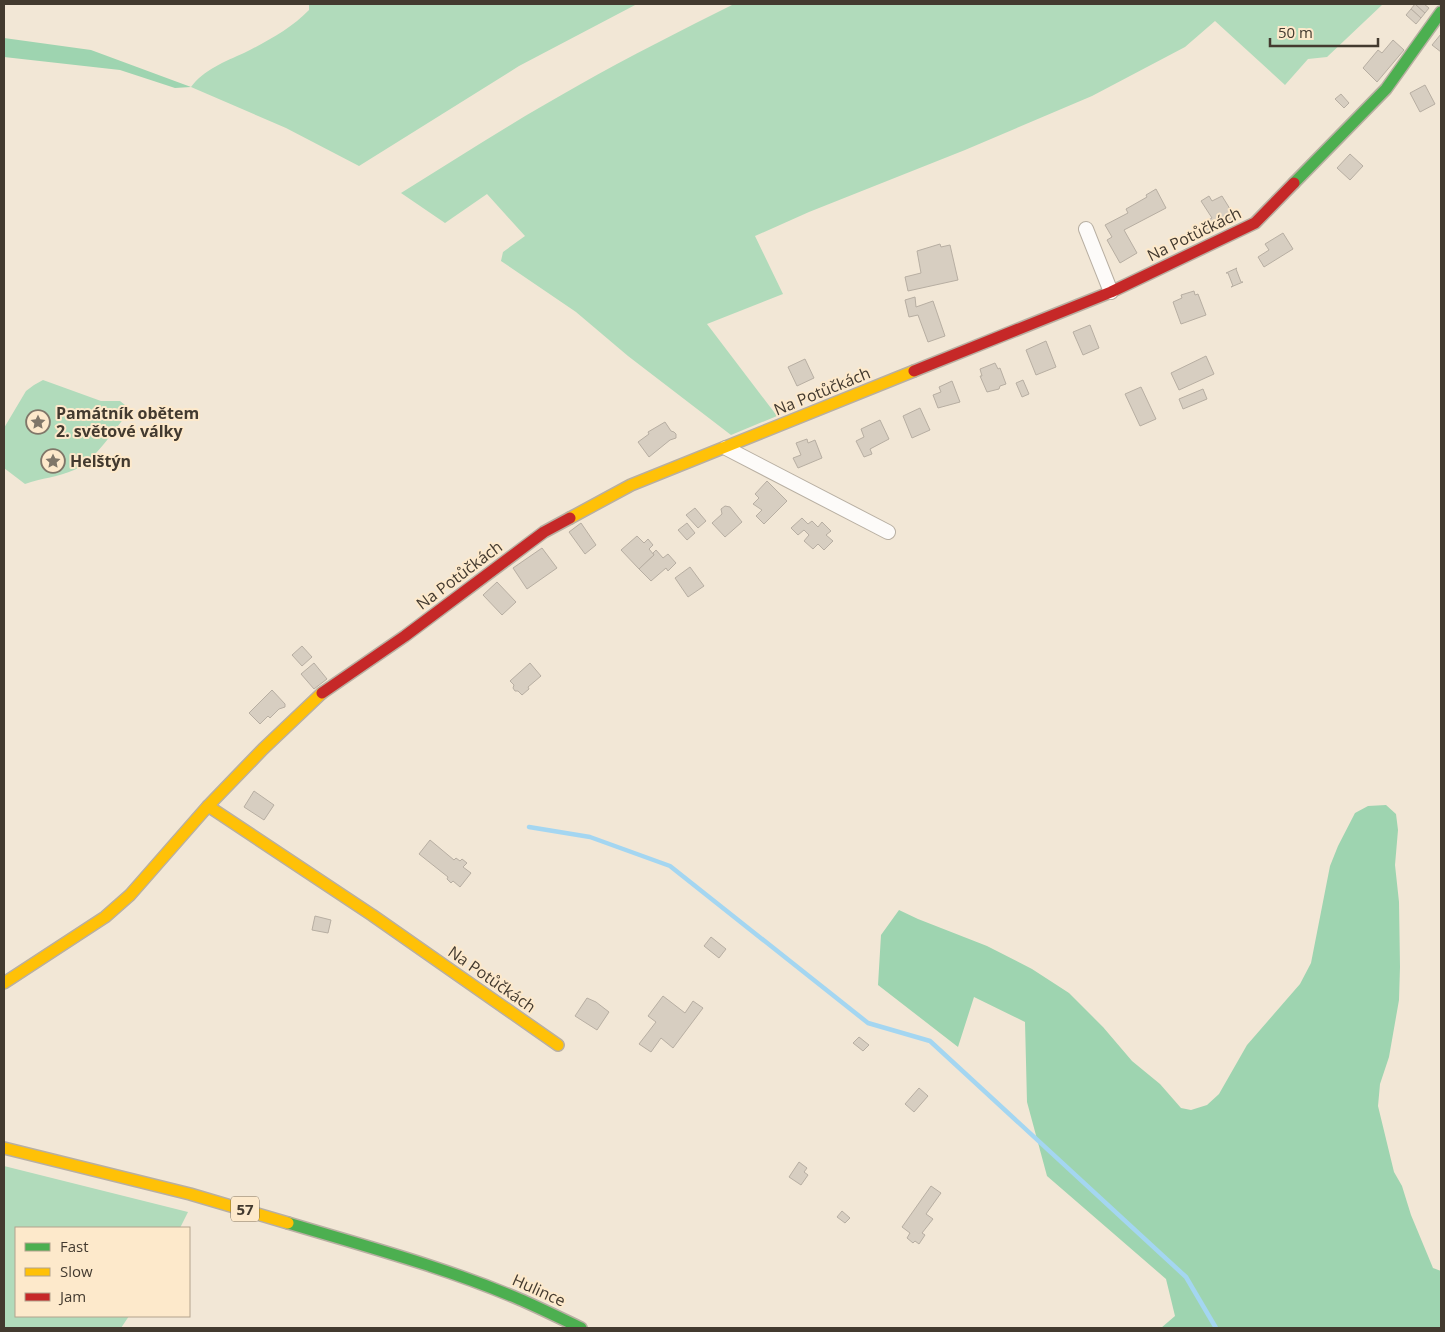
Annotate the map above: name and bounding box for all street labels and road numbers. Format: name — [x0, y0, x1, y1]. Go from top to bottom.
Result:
street label: Na Potůčkách — [1143, 202, 1245, 266]
street label: Na Potůčkách — [770, 362, 874, 420]
street label: Na Potůčkách — [412, 535, 506, 615]
street label: Na Potůčkách — [444, 941, 540, 1017]
road number: 57 — [231, 1196, 259, 1222]
street label: Hulince — [509, 1269, 569, 1311]

